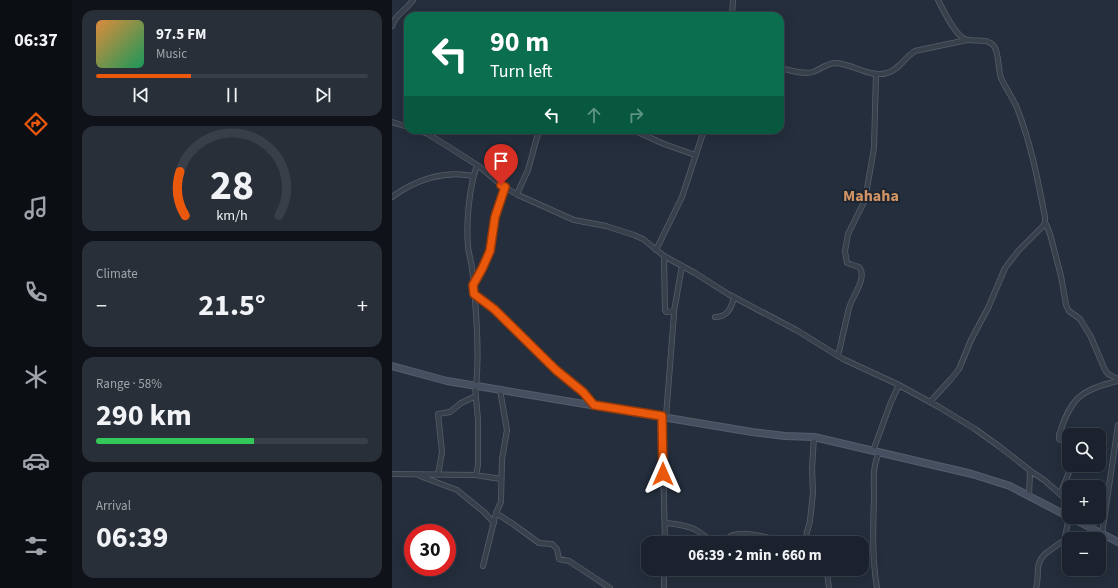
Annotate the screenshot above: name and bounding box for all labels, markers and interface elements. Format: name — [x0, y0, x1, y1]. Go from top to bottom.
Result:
text: 90 m — [490, 22, 549, 62]
text: 97.5 FM — [156, 24, 207, 45]
text: 06:37 — [14, 28, 58, 53]
icon: left — [424, 28, 476, 80]
text: Music — [156, 45, 187, 63]
text: Turn left — [490, 59, 552, 84]
icon: previous — [130, 84, 152, 106]
icon: pause — [221, 84, 243, 106]
icon: next — [312, 84, 334, 106]
icon: left — [541, 104, 563, 126]
icon: ahead — [583, 104, 605, 126]
icon: right — [625, 104, 647, 126]
icon: directions — [22, 110, 50, 138]
pin — [484, 144, 518, 185]
icon: arrive — [490, 150, 512, 172]
text: 28 — [210, 156, 254, 216]
district label: Mahaha — [843, 185, 899, 207]
icon: music — [22, 194, 50, 222]
text: km/h — [216, 205, 248, 226]
text: Climate — [96, 265, 138, 283]
icon: phone — [22, 278, 50, 306]
text: 21.5° — [198, 284, 266, 327]
text: − — [96, 290, 107, 322]
text: + — [357, 290, 368, 322]
icon: climate — [22, 363, 50, 391]
text: Range · 58% — [96, 375, 162, 393]
text: 290 km — [96, 394, 192, 437]
map controls — [1062, 428, 1106, 576]
button: search — [1062, 428, 1106, 472]
icon: car — [22, 447, 50, 475]
position arrow — [642, 453, 684, 495]
button: + — [1062, 480, 1106, 524]
text: Arrival — [96, 497, 131, 515]
text: 06:39 — [96, 516, 168, 559]
speed limit sign: 30 — [404, 524, 456, 576]
icon: filters — [22, 532, 50, 560]
button: − — [1062, 532, 1106, 576]
text: 06:39 · 2 min · 660 m — [688, 545, 822, 566]

